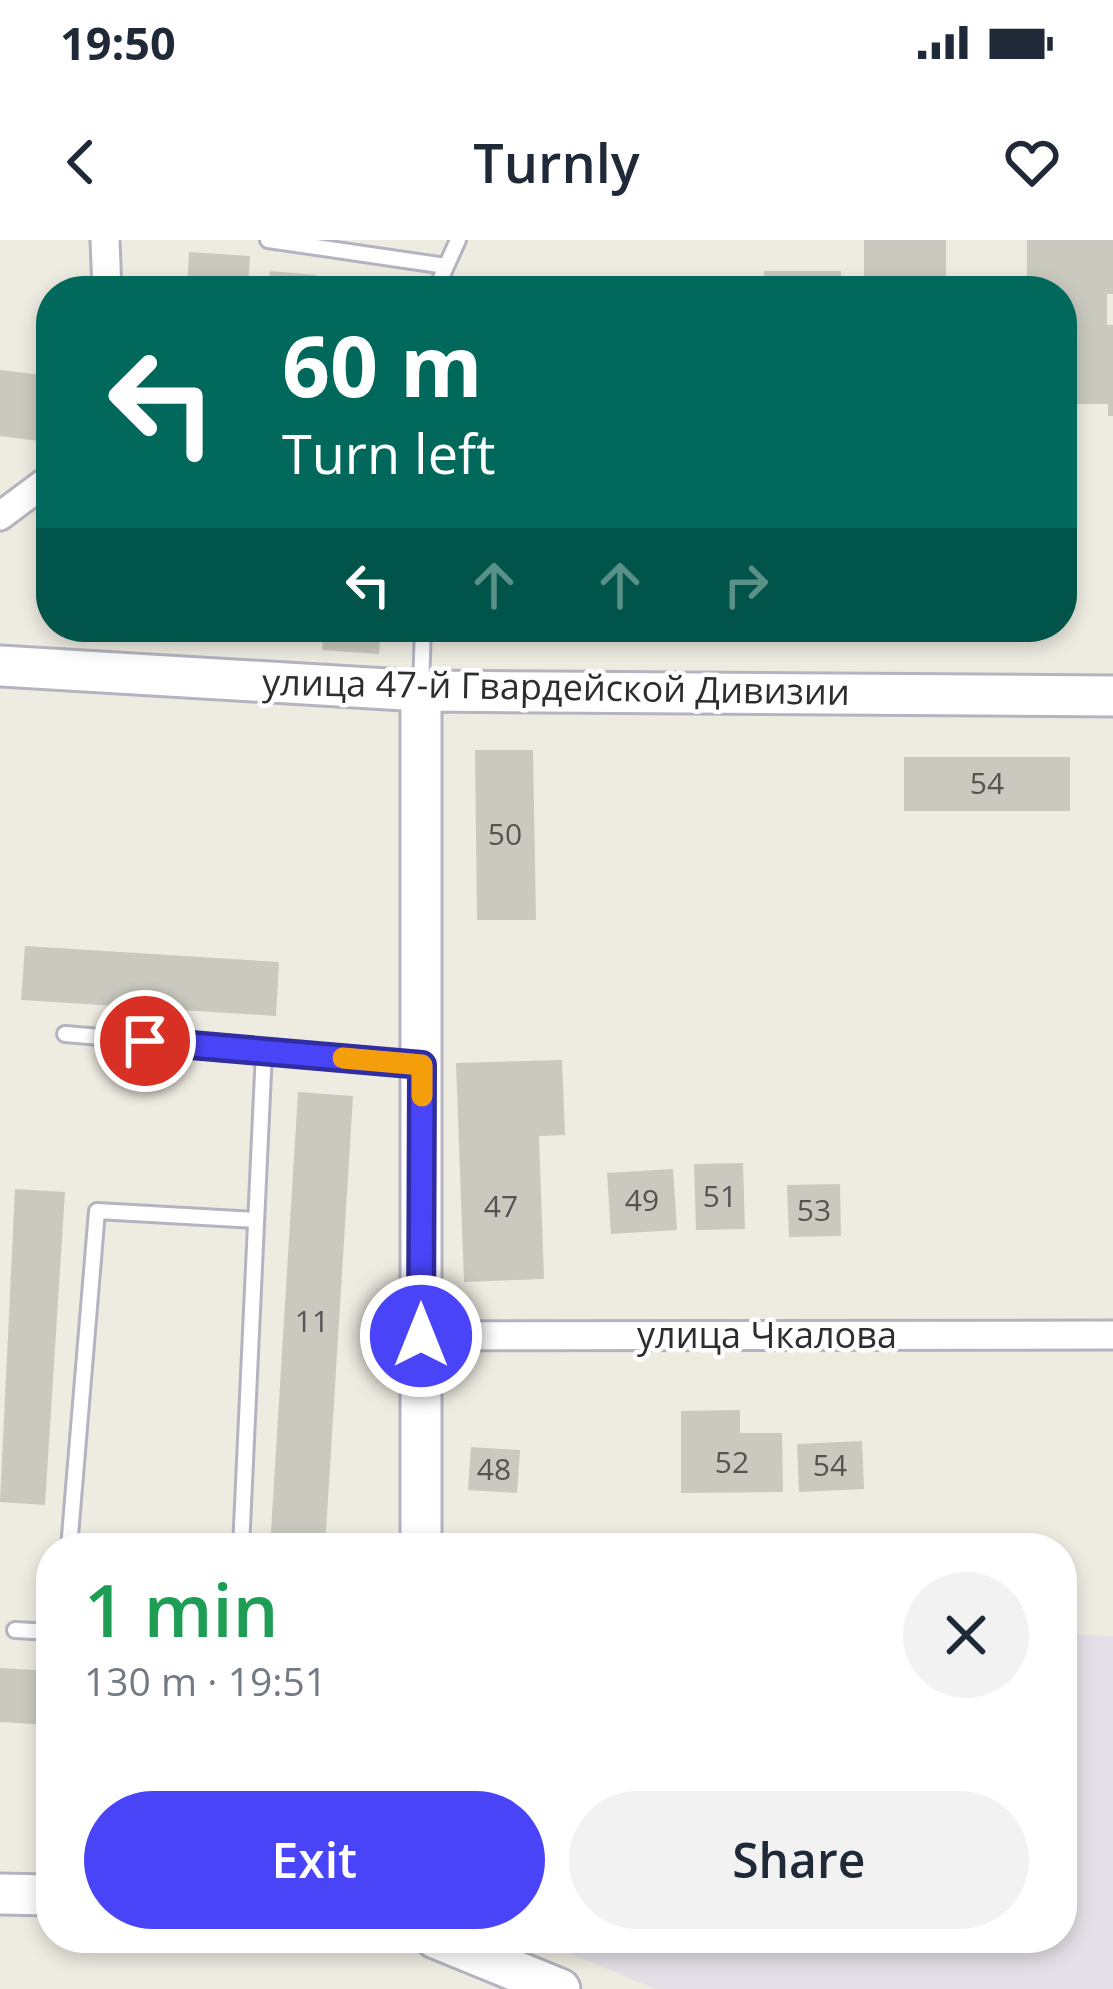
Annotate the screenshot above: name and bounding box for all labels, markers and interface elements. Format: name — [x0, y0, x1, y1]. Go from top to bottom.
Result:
text: 19:50 — [60, 12, 176, 73]
text: Turnly — [473, 125, 640, 199]
icon: back — [48, 129, 114, 195]
icon: heart — [999, 129, 1065, 195]
text: 60 m — [282, 307, 482, 422]
icon: left — [84, 324, 240, 480]
text: Turn left — [282, 416, 495, 490]
icon: left — [335, 552, 401, 618]
icon: ahead — [461, 552, 527, 618]
icon: ahead — [587, 552, 653, 618]
icon: right — [713, 552, 779, 618]
street label: улица 47-й Гвардейской Дивизии — [262, 657, 850, 716]
house number: 54 — [970, 762, 1004, 803]
house number: 50 — [488, 813, 522, 854]
pin — [94, 990, 196, 1092]
icon: arrive — [112, 1008, 178, 1074]
house number: 51 — [703, 1175, 737, 1216]
house number: 49 — [625, 1179, 659, 1220]
house number: 47 — [484, 1185, 518, 1226]
house number: 53 — [797, 1189, 831, 1230]
position arrow — [358, 1273, 484, 1399]
house number: 11 — [295, 1300, 329, 1341]
street label: улица Чкалова — [637, 1310, 897, 1359]
house number: 52 — [715, 1441, 749, 1482]
house number: 54 — [813, 1444, 847, 1485]
house number: 48 — [477, 1448, 511, 1489]
text: 1 min — [84, 1560, 278, 1658]
button: close — [903, 1572, 1029, 1698]
text: 130 m · 19:51 — [84, 1654, 327, 1707]
button: Exit — [84, 1791, 545, 1929]
button: Share — [569, 1791, 1029, 1929]

